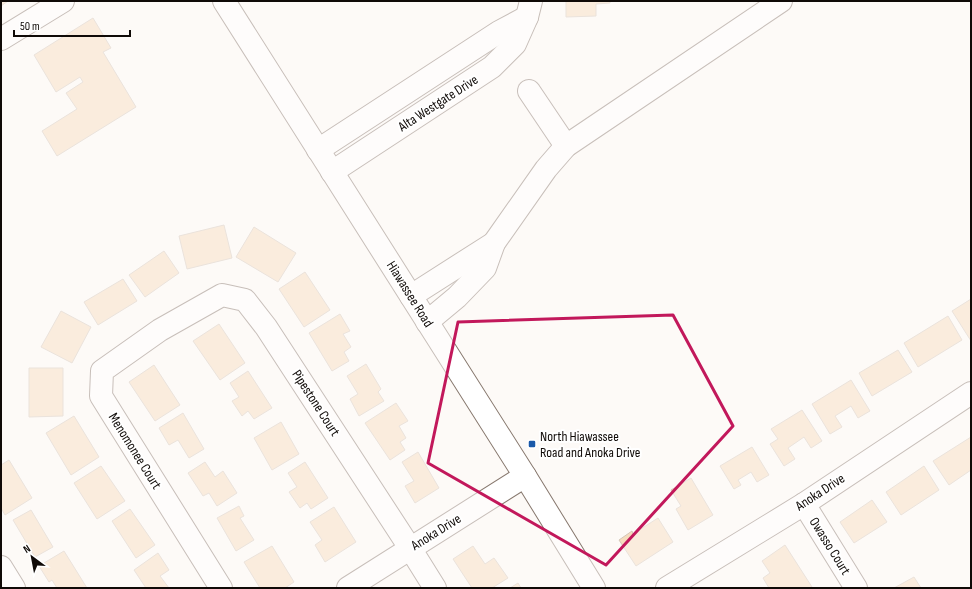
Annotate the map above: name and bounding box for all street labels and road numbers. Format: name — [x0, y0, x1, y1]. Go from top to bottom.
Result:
street label: Alta Westgate Drive — [394, 71, 481, 136]
street label: Hiawassee Road — [383, 258, 437, 330]
street label: Pipestone Court — [288, 367, 344, 439]
street label: Menomonee Court — [105, 410, 165, 492]
street label: Anoka Drive — [791, 470, 848, 515]
street label: Anoka Drive — [407, 510, 464, 554]
street label: Owasso Court — [806, 514, 854, 578]

